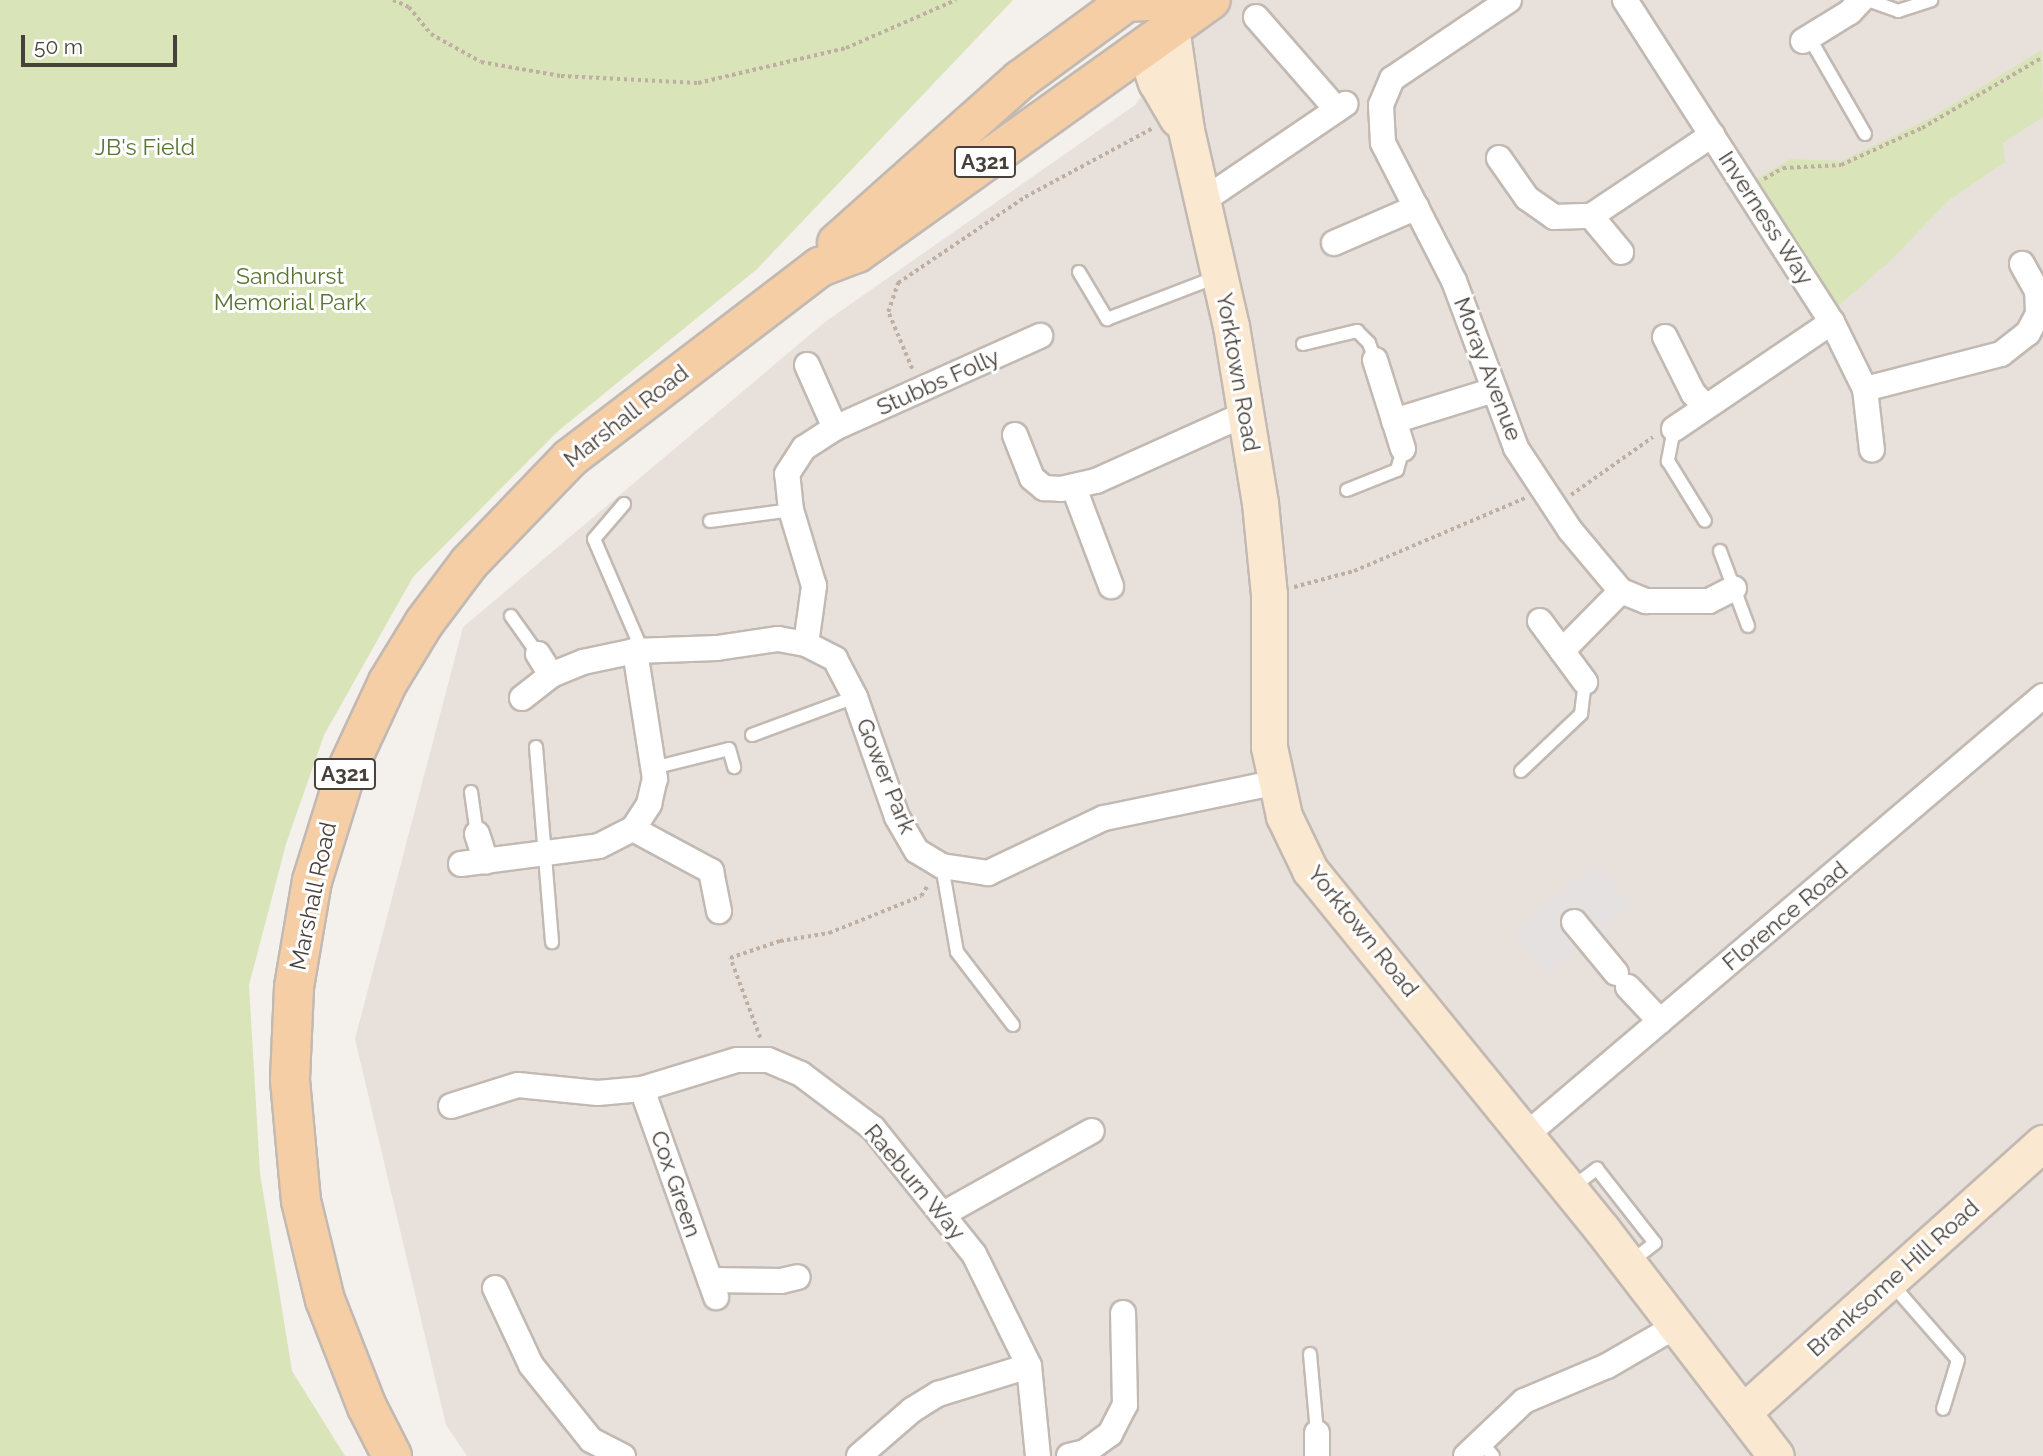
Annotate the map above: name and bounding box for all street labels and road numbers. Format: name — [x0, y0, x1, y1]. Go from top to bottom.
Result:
road number: A321 — [954, 144, 1016, 180]
street label: Inverness Way — [1712, 146, 1820, 290]
street label: Yorktown Road — [1210, 290, 1266, 454]
street label: Moray Avenue — [1448, 293, 1528, 445]
street label: Stubbs Folly — [872, 343, 1004, 421]
street label: Marshall Road — [558, 359, 694, 473]
street label: Gower Park — [850, 714, 922, 838]
road number: A321 — [314, 756, 376, 792]
street label: Marshall Road — [284, 819, 342, 973]
street label: Florence Road — [1717, 856, 1853, 976]
street label: Yorktown Road — [1302, 860, 1424, 1002]
street label: Raeburn Way — [858, 1118, 972, 1246]
street label: Cox Green — [645, 1127, 707, 1241]
street label: Branksome Hill Road — [1801, 1193, 1985, 1363]

